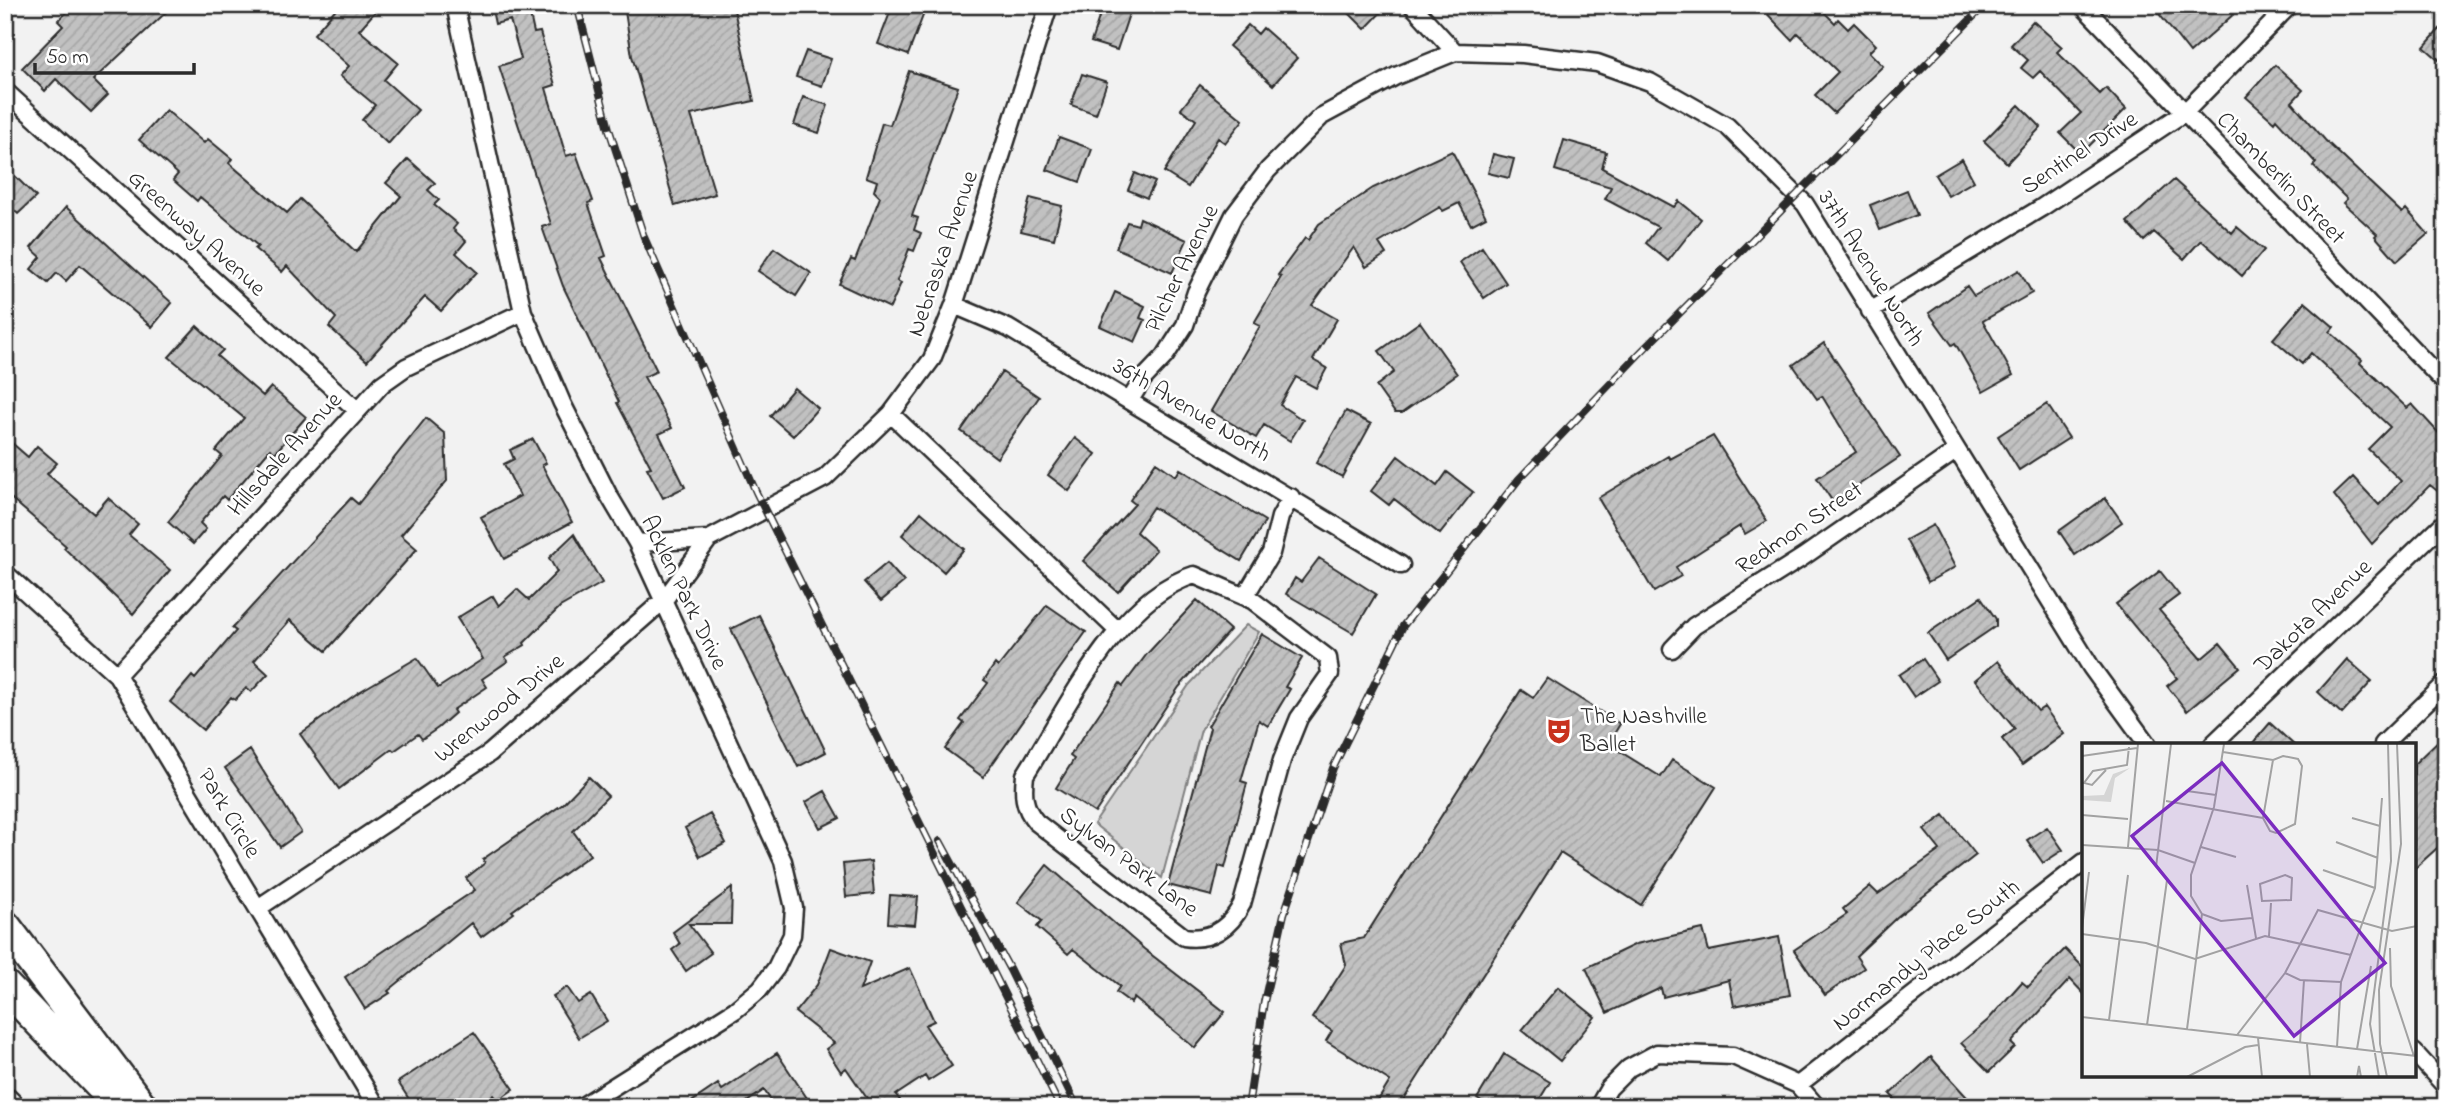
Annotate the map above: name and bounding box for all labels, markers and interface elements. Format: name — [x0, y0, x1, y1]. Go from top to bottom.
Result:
scale bar — [35, 32, 194, 76]
text: 50 m — [46, 43, 89, 73]
street label: Sentinel Drive — [2015, 103, 2146, 205]
street label: Chamberlin Street — [2207, 104, 2353, 254]
street label: Greenway Avenue — [118, 162, 273, 307]
street label: Nebraska Avenue — [899, 166, 989, 342]
street label: 37th Avenue North — [1808, 184, 1932, 354]
street label: Pilcher Avenue — [1137, 199, 1229, 339]
street label: 36th Avenue North — [1105, 350, 1277, 472]
street label: Hillsdale Avenue — [220, 385, 352, 525]
street label: Redmon Street — [1729, 473, 1871, 585]
street label: Acklen Park Drive — [630, 510, 736, 676]
street label: Dakota Avenue — [2246, 551, 2381, 683]
street label: Wrenwood Drive — [427, 645, 573, 773]
place label: The Nashville Ballet — [1579, 700, 1707, 763]
theatre icon: The Nashville Ballet — [1544, 716, 1574, 746]
inset map — [2082, 743, 2416, 1077]
street label: Park Circle — [187, 762, 269, 866]
street label: Sylvan Park Lane — [1050, 799, 1205, 928]
street label: Normandy Place South — [1826, 871, 2029, 1041]

